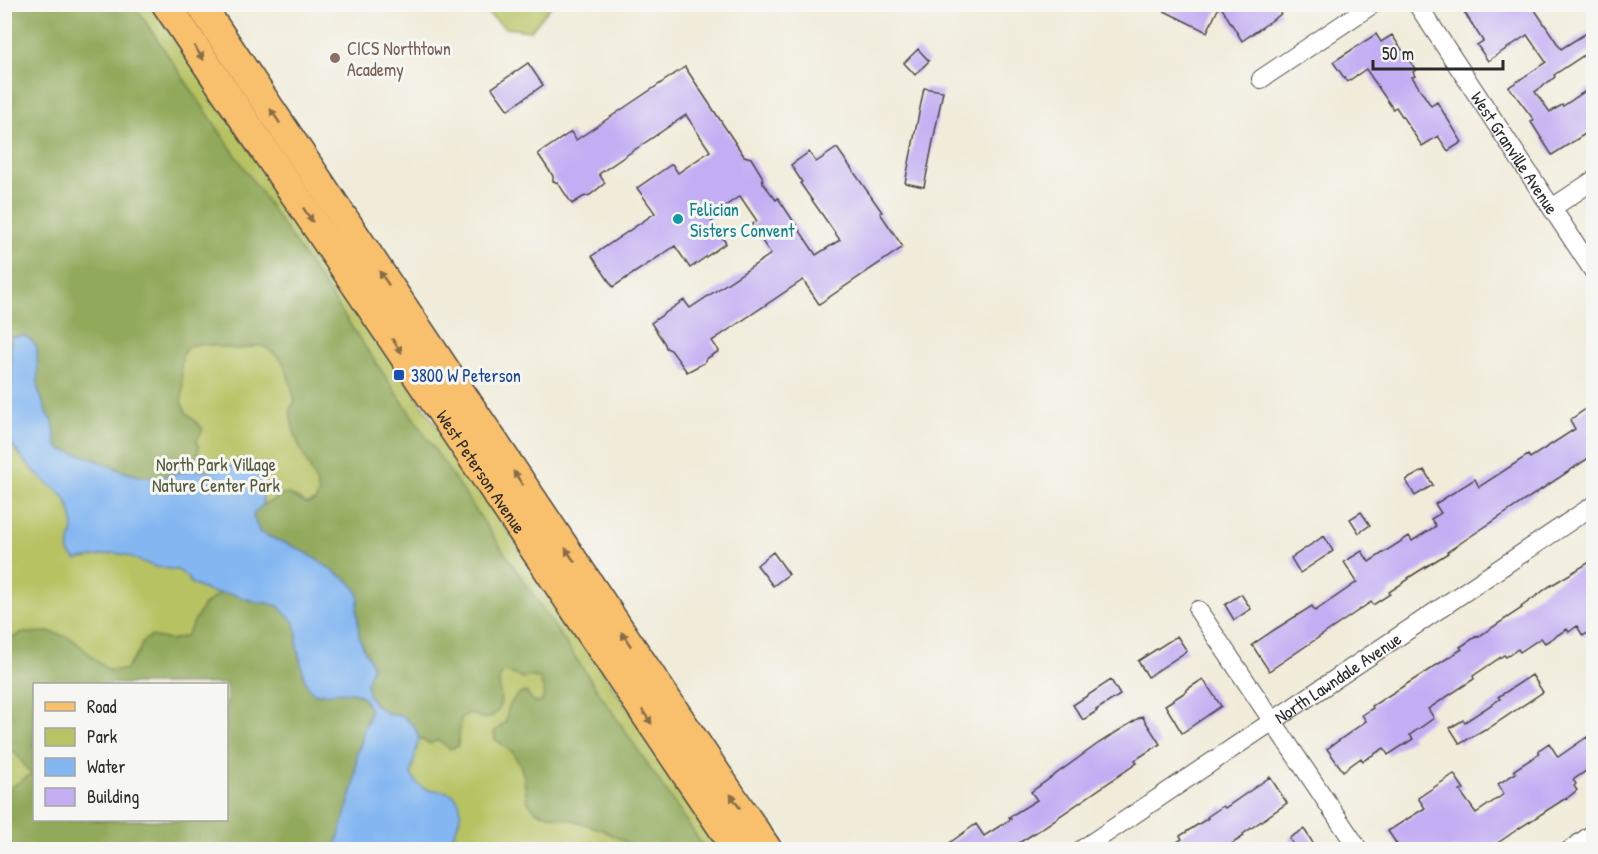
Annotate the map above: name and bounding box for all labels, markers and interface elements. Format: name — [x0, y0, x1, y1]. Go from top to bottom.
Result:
scale bar — [1373, 33, 1504, 71]
place label: CICS Northtown Academy — [347, 36, 451, 82]
text: 50 m — [1382, 41, 1414, 66]
one-way arrow — [193, 45, 204, 61]
marker: CICS Northtown Academy — [328, 51, 342, 65]
street label: West Granville Avenue — [1465, 86, 1565, 219]
one-way arrow — [269, 108, 280, 124]
place label: Felician Sisters Convent — [689, 197, 795, 243]
one-way arrow — [302, 206, 314, 222]
marker: Felician Sisters Convent — [671, 212, 685, 226]
one-way arrow — [378, 269, 389, 286]
one-way arrow — [391, 338, 402, 354]
place label: 3800 W Peterson — [411, 363, 521, 388]
marker: 3800 W Peterson — [392, 368, 406, 382]
street label: West Peterson Avenue — [431, 405, 532, 538]
park label: North Park Village Nature Center Park — [152, 452, 281, 498]
one-way arrow — [513, 470, 524, 486]
one-way arrow — [564, 548, 576, 564]
street label: North Lawndale Avenue — [1269, 626, 1406, 729]
one-way arrow — [621, 631, 632, 647]
legend — [33, 683, 228, 821]
text: Road — [87, 694, 117, 719]
one-way arrow — [641, 708, 653, 724]
text: Park — [87, 724, 118, 749]
text: Water — [87, 754, 125, 779]
text: Building — [87, 784, 139, 809]
one-way arrow — [730, 793, 741, 809]

